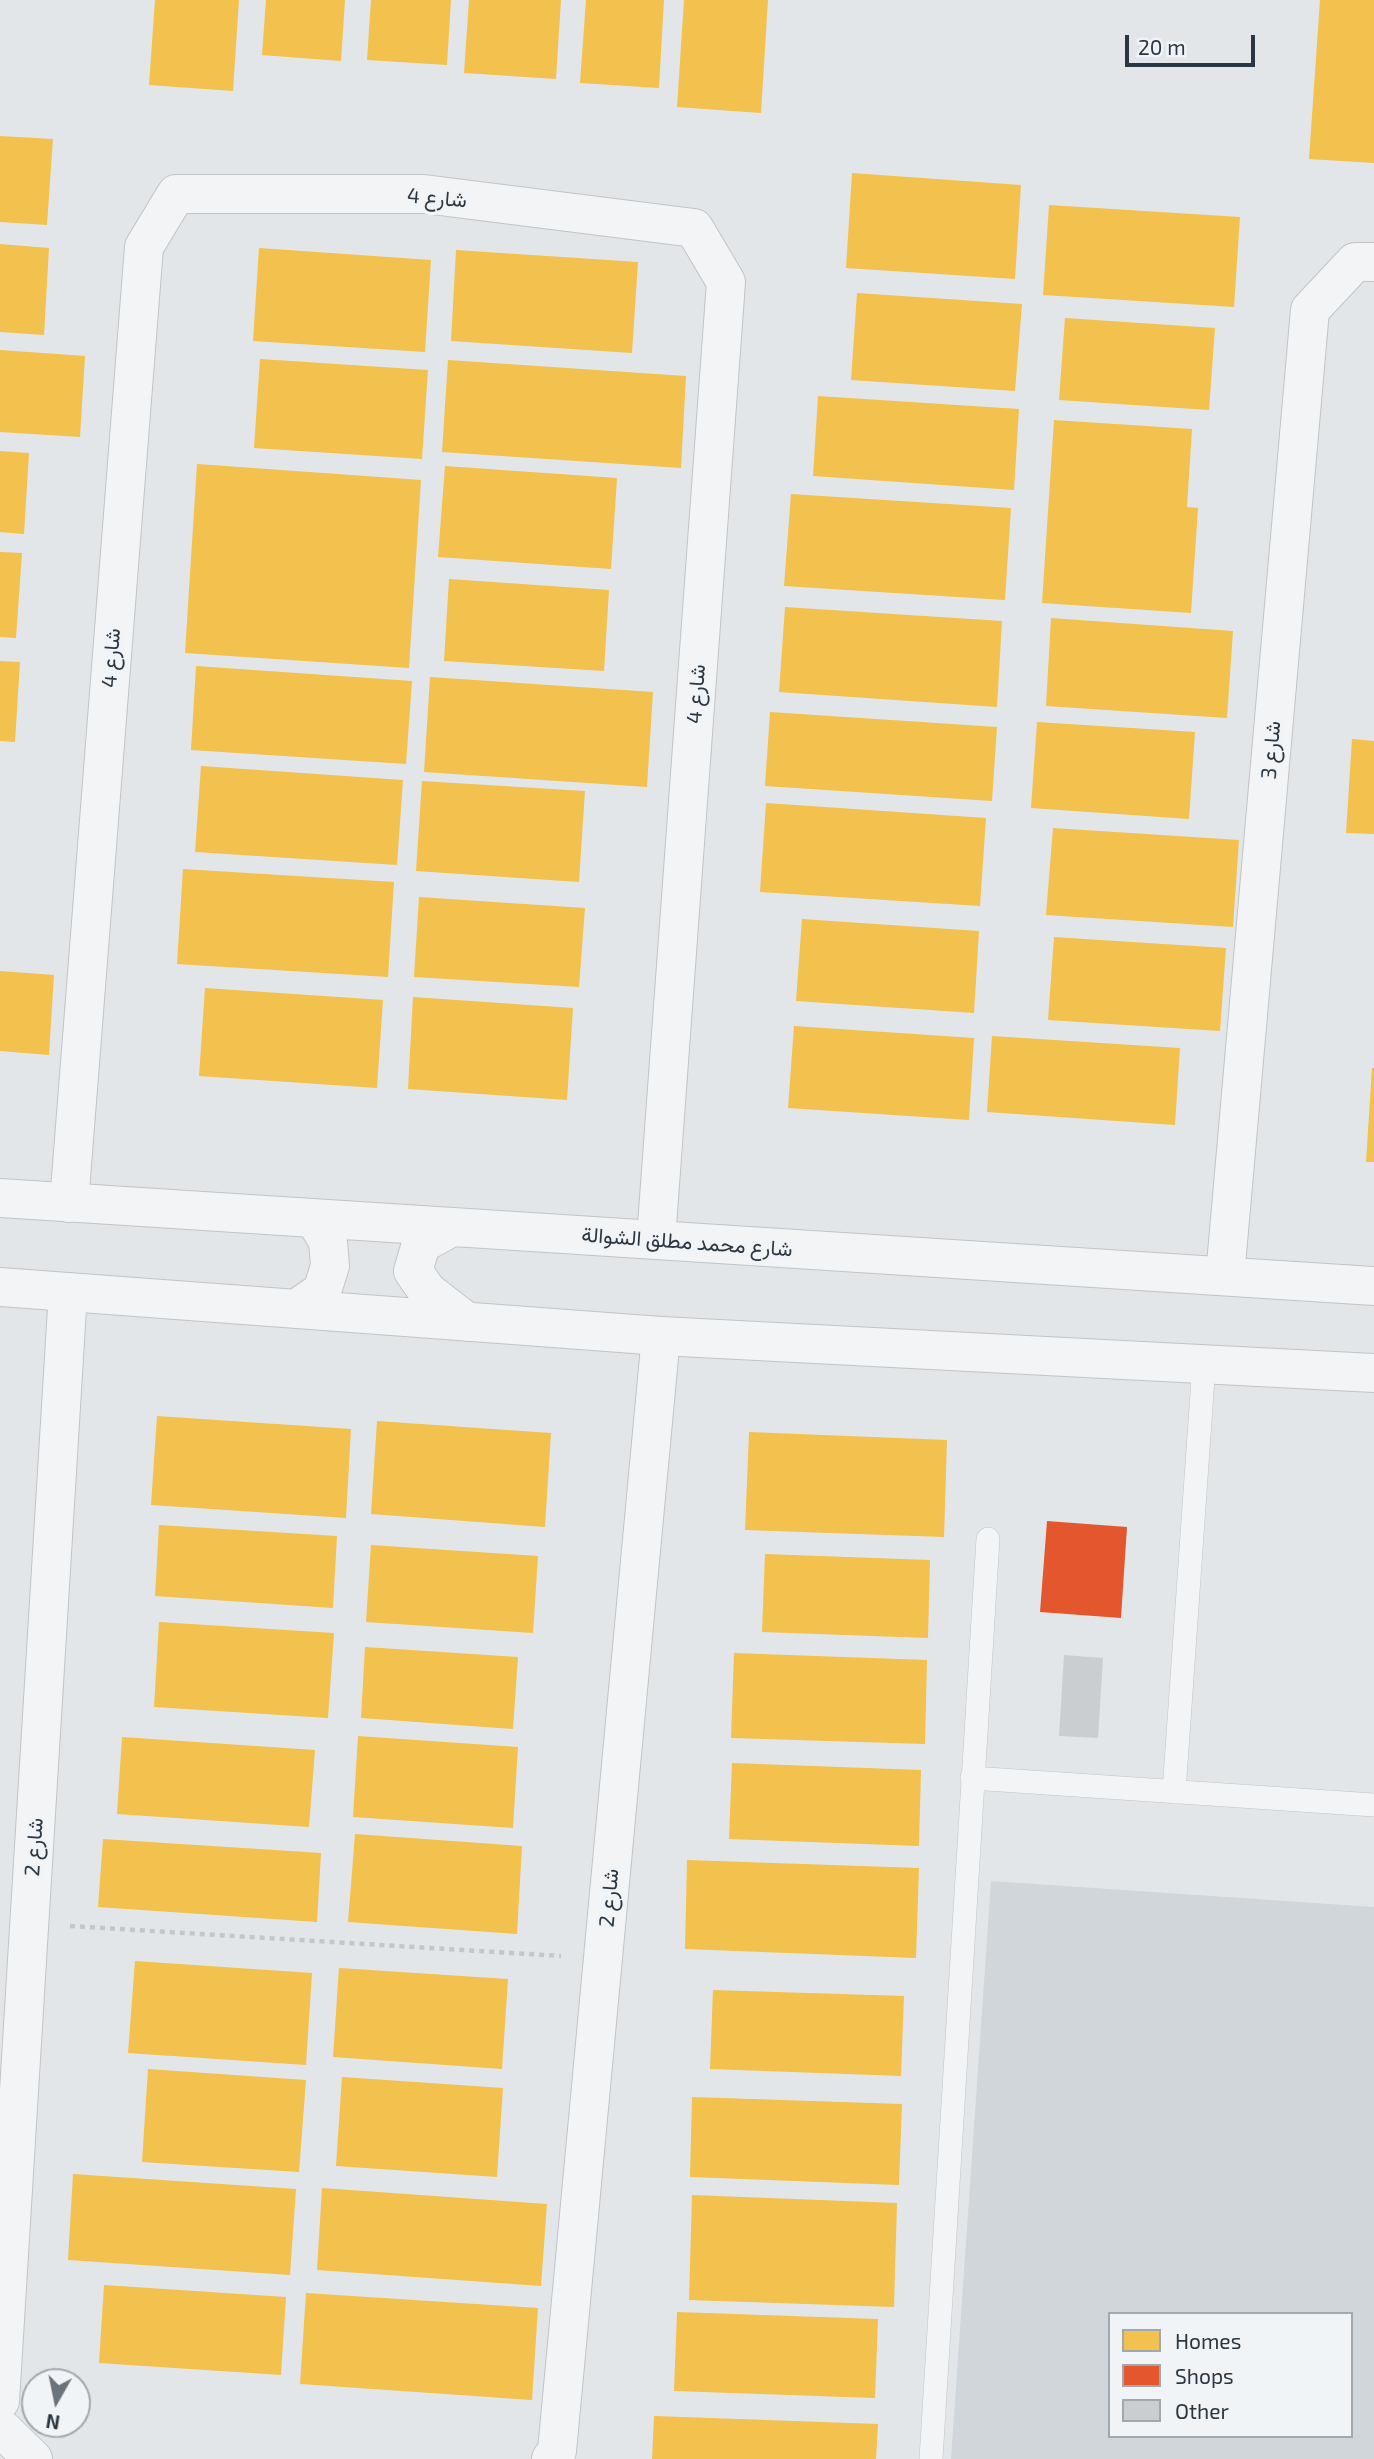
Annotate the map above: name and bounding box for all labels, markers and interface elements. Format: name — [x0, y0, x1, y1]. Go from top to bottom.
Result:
scale bar — [1129, 21, 1258, 65]
text: 20 m — [1138, 34, 1186, 59]
street label: شارع 4 — [406, 183, 468, 213]
street label: شارع 4 — [96, 627, 126, 689]
street label: شارع 4 — [681, 663, 711, 725]
street label: شارع 3 — [1256, 720, 1286, 780]
street label: شارع محمد مطلق الشوالة — [581, 1222, 793, 1262]
street label: شارع 2 — [19, 1817, 49, 1877]
street label: شارع 2 — [594, 1868, 624, 1928]
legend — [1108, 2312, 1353, 2438]
text: Homes — [1175, 2328, 1241, 2353]
text: Shops — [1175, 2363, 1234, 2388]
north arrow — [21, 2368, 91, 2438]
text: Other — [1175, 2398, 1229, 2423]
text: N — [44, 2410, 62, 2435]

